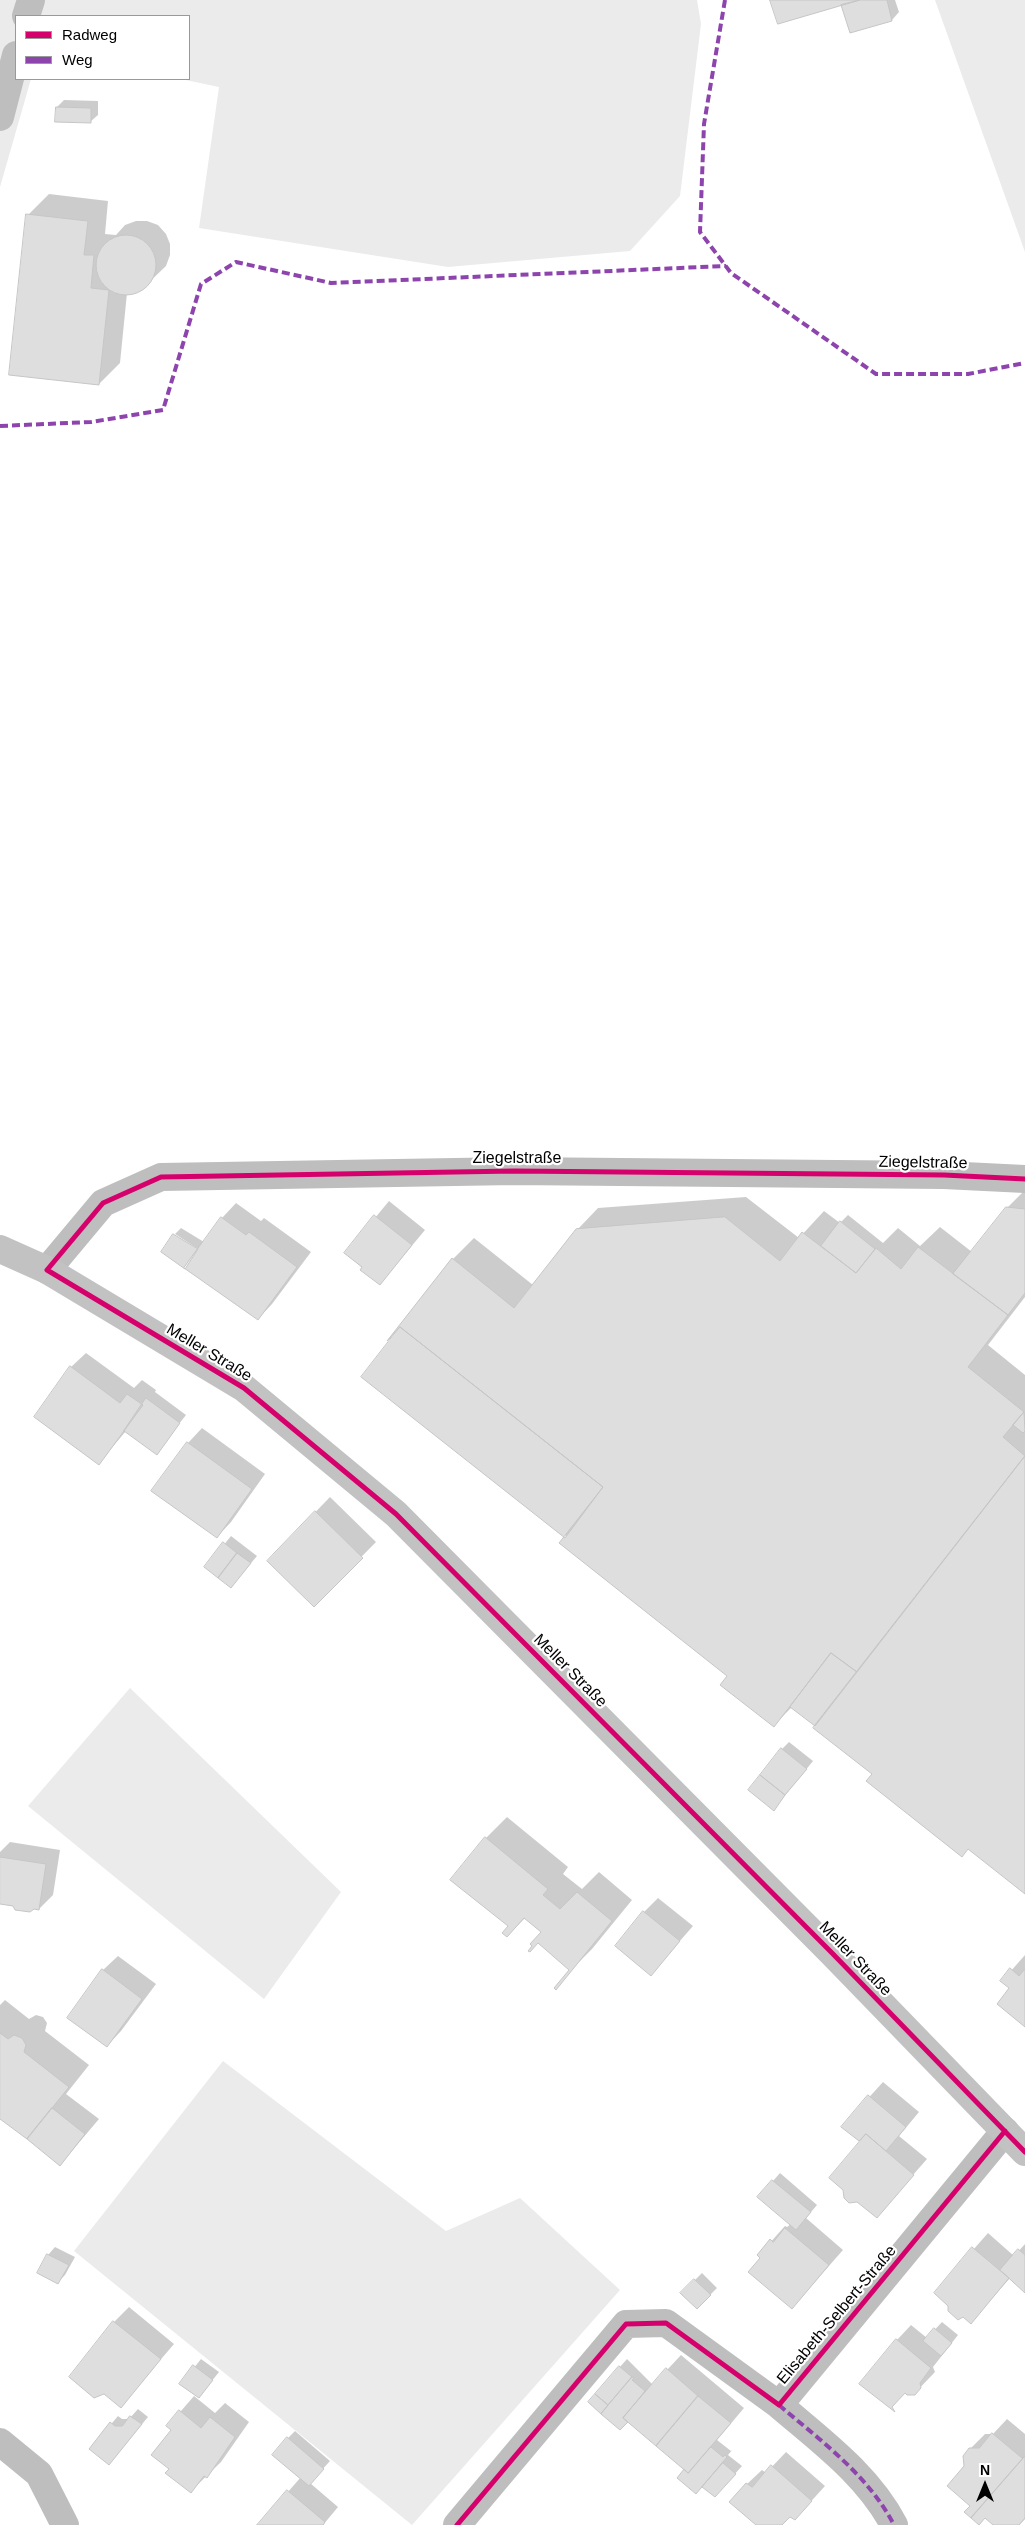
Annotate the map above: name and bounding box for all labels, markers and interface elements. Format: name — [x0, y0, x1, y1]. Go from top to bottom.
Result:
legend — [15, 15, 190, 80]
text: Radweg — [62, 26, 117, 43]
text: Weg — [62, 51, 93, 68]
street label: Ziegelstraße — [473, 1149, 561, 1169]
street label: Ziegelstraße — [878, 1153, 968, 1173]
street label: Meller Straße — [163, 1320, 255, 1386]
street label: Meller Straße — [529, 1630, 611, 1712]
street label: Meller Straße — [815, 1918, 895, 2000]
street label: Elisabeth-Selbert-Straße — [773, 2242, 901, 2388]
north arrow — [960, 2460, 1010, 2510]
text: N — [980, 2462, 990, 2478]

